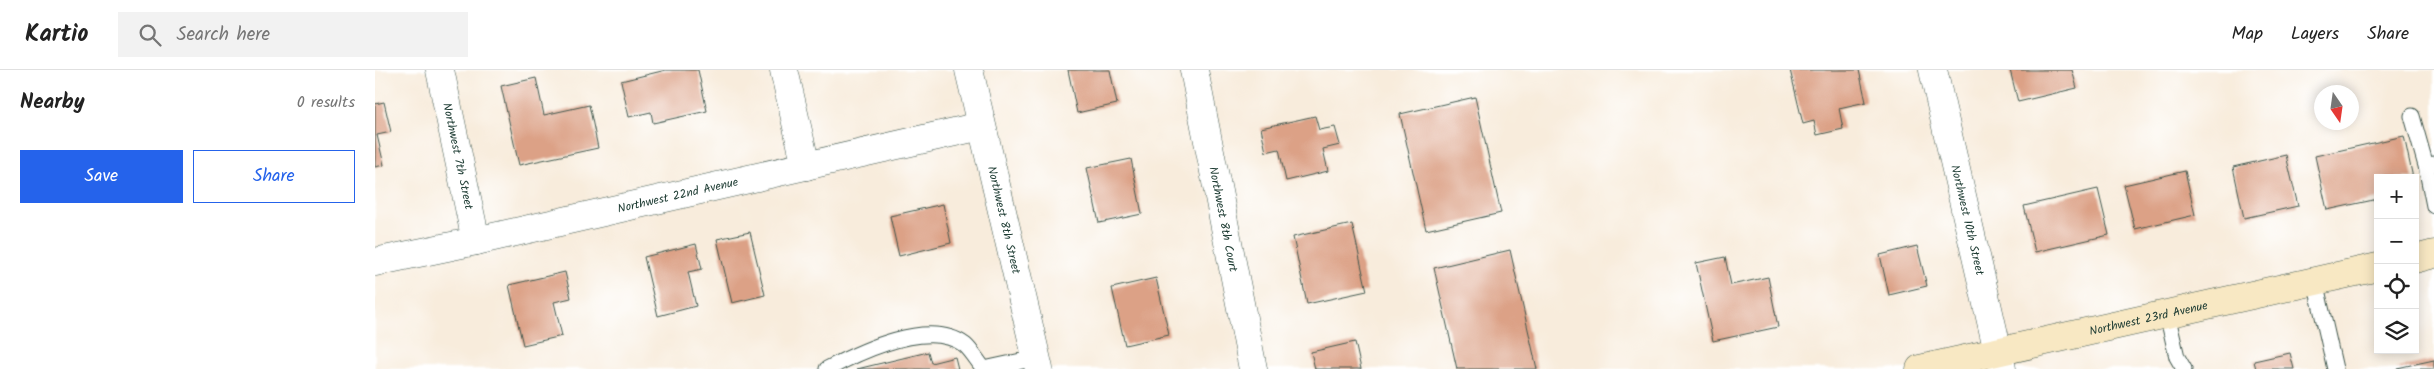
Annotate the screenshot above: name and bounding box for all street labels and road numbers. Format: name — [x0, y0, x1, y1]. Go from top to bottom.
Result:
street label: Northwest 7th Street — [438, 101, 479, 212]
street label: Northwest 10th Street — [1946, 163, 1990, 278]
street label: Northwest 8th Street — [982, 164, 1026, 276]
street label: Northwest 8th Court — [1204, 165, 1243, 274]
street label: Northwest 22nd Avenue — [615, 172, 740, 218]
street label: Northwest 23rd Avenue — [2087, 296, 2210, 341]

